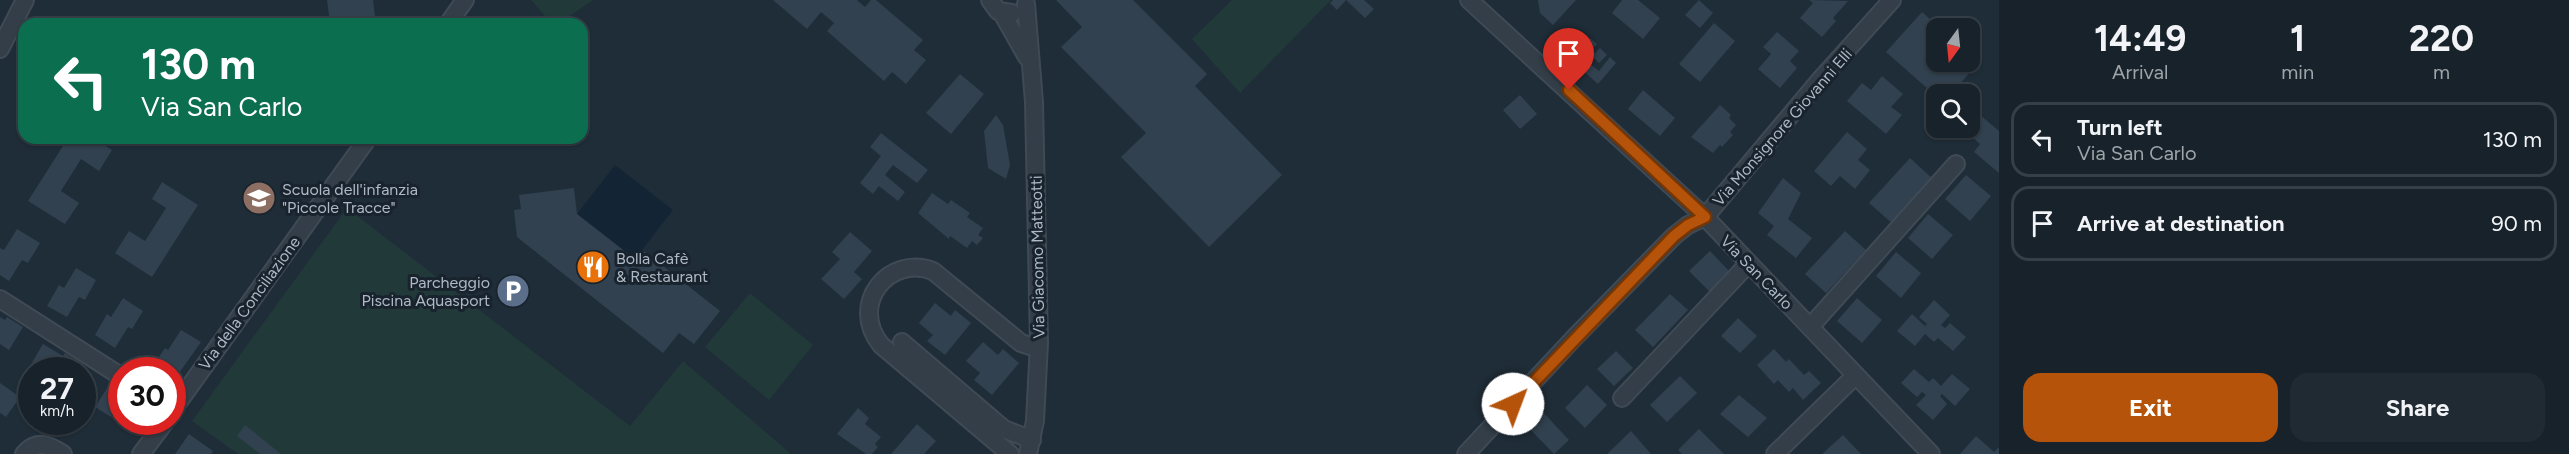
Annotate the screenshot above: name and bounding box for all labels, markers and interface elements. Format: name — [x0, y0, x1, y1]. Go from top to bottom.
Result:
text: 14:49 — [2094, 17, 2186, 60]
text: 1 — [2290, 17, 2305, 60]
text: 220 — [2409, 17, 2474, 60]
north arrow — [1926, 18, 1980, 72]
map controls — [1926, 18, 1980, 138]
pin — [1543, 28, 1594, 90]
icon: arrive — [1552, 37, 1585, 70]
text: 130 m — [141, 39, 256, 90]
icon: left — [42, 42, 120, 120]
street label: Via Monsignore Giovanni Elli — [1709, 45, 1856, 210]
text: Arrival — [2112, 60, 2168, 84]
text: min — [2281, 60, 2314, 84]
text: m — [2433, 60, 2450, 84]
button: search — [1926, 84, 1980, 138]
text: Via San Carlo — [141, 90, 302, 123]
text: Turn left — [2077, 114, 2163, 141]
icon: left — [2026, 123, 2059, 156]
text: 130 m — [2483, 126, 2542, 153]
text: Via San Carlo — [2077, 141, 2197, 165]
street label: Via Giacomo Matteotti — [1027, 175, 1048, 339]
school or university icon: Scuola dell'infanzia "Piccole Tracce" — [241, 180, 277, 216]
place label: Scuola dell'infanzia "Piccole Tracce" — [282, 180, 418, 217]
icon: arrive — [2026, 207, 2059, 240]
text: Arrive at destination — [2077, 210, 2285, 237]
text: 90 m — [2491, 210, 2542, 237]
street label: Via San Carlo — [1717, 231, 1797, 313]
street label: Via della Conciliazione — [195, 233, 304, 374]
restaurant icon: Bolla Cafè & Restaurant — [575, 249, 611, 285]
place label: Bolla Cafè & Restaurant — [616, 249, 708, 286]
place label: Parcheggio Piscina Aquasport — [361, 273, 490, 310]
parking icon: Parcheggio Piscina Aquasport — [495, 273, 531, 309]
speed limit sign: 30 — [108, 357, 186, 435]
text: 27 — [40, 370, 74, 407]
position arrow — [1481, 372, 1545, 436]
button: Exit — [2023, 373, 2278, 442]
button: Share — [2290, 373, 2545, 442]
text: km/h — [40, 402, 74, 420]

